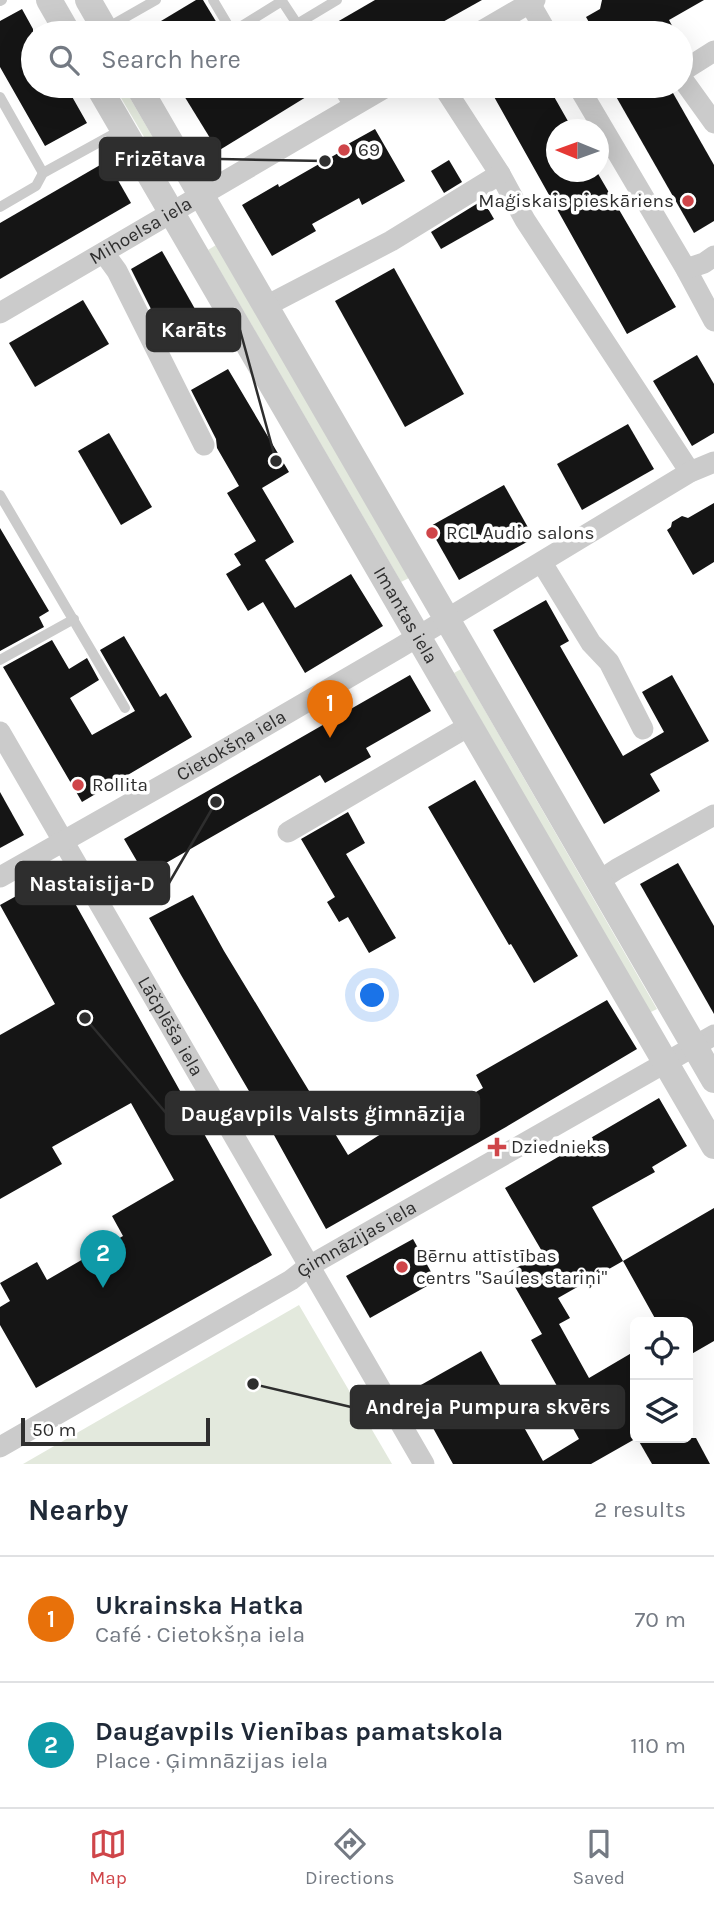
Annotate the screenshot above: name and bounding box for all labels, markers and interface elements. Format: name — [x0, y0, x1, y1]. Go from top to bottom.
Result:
search box — [21, 21, 693, 98]
icon: search — [45, 41, 83, 79]
text: Search here — [101, 44, 241, 75]
north arrow — [546, 119, 609, 182]
callout: Frizētava — [100, 138, 220, 180]
place label: 69 — [358, 139, 380, 161]
marker: 69 — [336, 142, 352, 158]
text: Frizētava — [114, 147, 206, 171]
place label: Maģiskais pieskāriens — [478, 190, 674, 212]
street label: Mihoelsa iela — [86, 192, 196, 269]
marker: Maģiskais pieskāriens — [680, 193, 696, 209]
callout: Karāts — [147, 309, 240, 351]
text: Karāts — [161, 318, 227, 342]
place label: RCL Audio salons — [446, 522, 595, 544]
marker: RCL Audio salons — [424, 525, 440, 541]
street label: Imantas iela — [369, 563, 442, 668]
pin: 1 — [307, 680, 353, 738]
street label: Cietokšņa iela — [173, 705, 290, 786]
place label: Rollita — [92, 774, 148, 796]
marker: Rollita — [70, 777, 86, 793]
callout: Nastaisija-D — [16, 862, 169, 904]
text: Nastaisija-D — [29, 872, 155, 896]
street label: Lāčplēša iela — [133, 972, 208, 1080]
your location — [355, 978, 389, 1012]
callout: Daugavpils Valsts ģimnāzija — [166, 1092, 479, 1134]
text: Daugavpils Valsts ģimnāzija — [180, 1102, 466, 1126]
place label: Dziednieks — [511, 1136, 607, 1158]
marker: Dziednieks — [489, 1139, 505, 1155]
street label: Ģimnāzijas iela — [292, 1196, 420, 1282]
pin: 2 — [80, 1230, 126, 1288]
place label: Bērnu attīstības centrs "Saules stariņi" — [416, 1245, 608, 1289]
marker: Bērnu attīstības centrs "Saules stariņi" — [394, 1259, 410, 1275]
map controls — [630, 1317, 693, 1443]
button: locate — [630, 1317, 693, 1380]
button: layers — [630, 1380, 693, 1443]
callout: Andreja Pumpura skvērs — [351, 1386, 624, 1428]
text: Andreja Pumpura skvērs — [365, 1395, 611, 1419]
scale bar — [21, 1415, 210, 1447]
text: 50 m — [32, 1419, 76, 1441]
text: Nearby — [28, 1492, 128, 1528]
text: 2 results — [594, 1496, 686, 1523]
text: Ukrainska Hatka — [95, 1590, 304, 1621]
text: 1 — [47, 1606, 55, 1633]
text: 70 m — [635, 1606, 686, 1633]
text: Café · Cietokšņa iela — [95, 1621, 305, 1648]
text: Daugavpils Vienības pamatskola — [95, 1716, 503, 1747]
text: 2 — [44, 1732, 58, 1759]
text: 110 m — [630, 1732, 686, 1759]
text: Place · Ģimnāzijas iela — [95, 1747, 328, 1774]
tab: Map — [89, 1825, 127, 1889]
tab: Directions — [305, 1825, 394, 1889]
tab: Saved — [572, 1825, 625, 1889]

